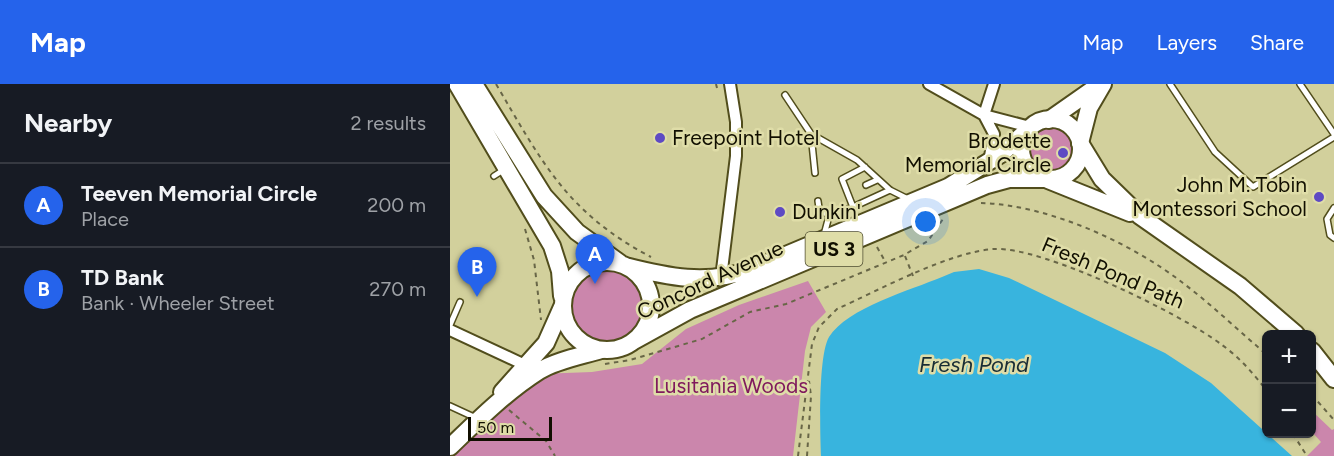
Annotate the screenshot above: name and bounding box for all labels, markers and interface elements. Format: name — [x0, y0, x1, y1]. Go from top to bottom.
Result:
text: Map — [30, 25, 86, 59]
text: Map — [1083, 30, 1123, 55]
text: Layers — [1156, 30, 1217, 55]
text: Share — [1250, 30, 1304, 55]
text: Nearby — [24, 107, 112, 139]
text: 2 results — [350, 111, 426, 135]
place label: Freepoint Hotel — [672, 125, 819, 150]
place label: Brodette Memorial Circle — [905, 128, 1051, 177]
marker: Freepoint Hotel — [653, 131, 667, 145]
marker: Brodette Memorial Circle — [1056, 146, 1070, 160]
place label: John M. Tobin Montessori School — [1132, 172, 1307, 221]
text: Teeven Memorial Circle — [81, 180, 317, 207]
marker: John M. Tobin Montessori School — [1312, 190, 1326, 204]
text: A — [36, 193, 51, 217]
text: 200 m — [367, 193, 426, 217]
place label: Dunkin' — [792, 199, 861, 224]
marker: Dunkin' — [773, 205, 787, 219]
text: Place — [81, 207, 129, 231]
your location — [911, 207, 940, 236]
street label: Fresh Pond Path — [1038, 231, 1188, 314]
road number: US 3 — [806, 232, 862, 266]
pin: A — [576, 234, 614, 284]
street label: Concord Avenue — [633, 235, 787, 324]
pin: B — [458, 248, 496, 297]
text: TD Bank — [81, 264, 164, 291]
text: B — [37, 277, 50, 301]
text: 270 m — [369, 277, 426, 301]
text: Bank · Wheeler Street — [81, 291, 274, 315]
map controls — [1262, 330, 1316, 438]
button: + — [1262, 330, 1316, 384]
water label: Fresh Pond — [919, 351, 1030, 378]
park label: Lusitania Woods — [654, 373, 808, 398]
button: − — [1262, 384, 1316, 438]
scale bar — [468, 414, 552, 442]
text: 50 m — [477, 418, 514, 437]

